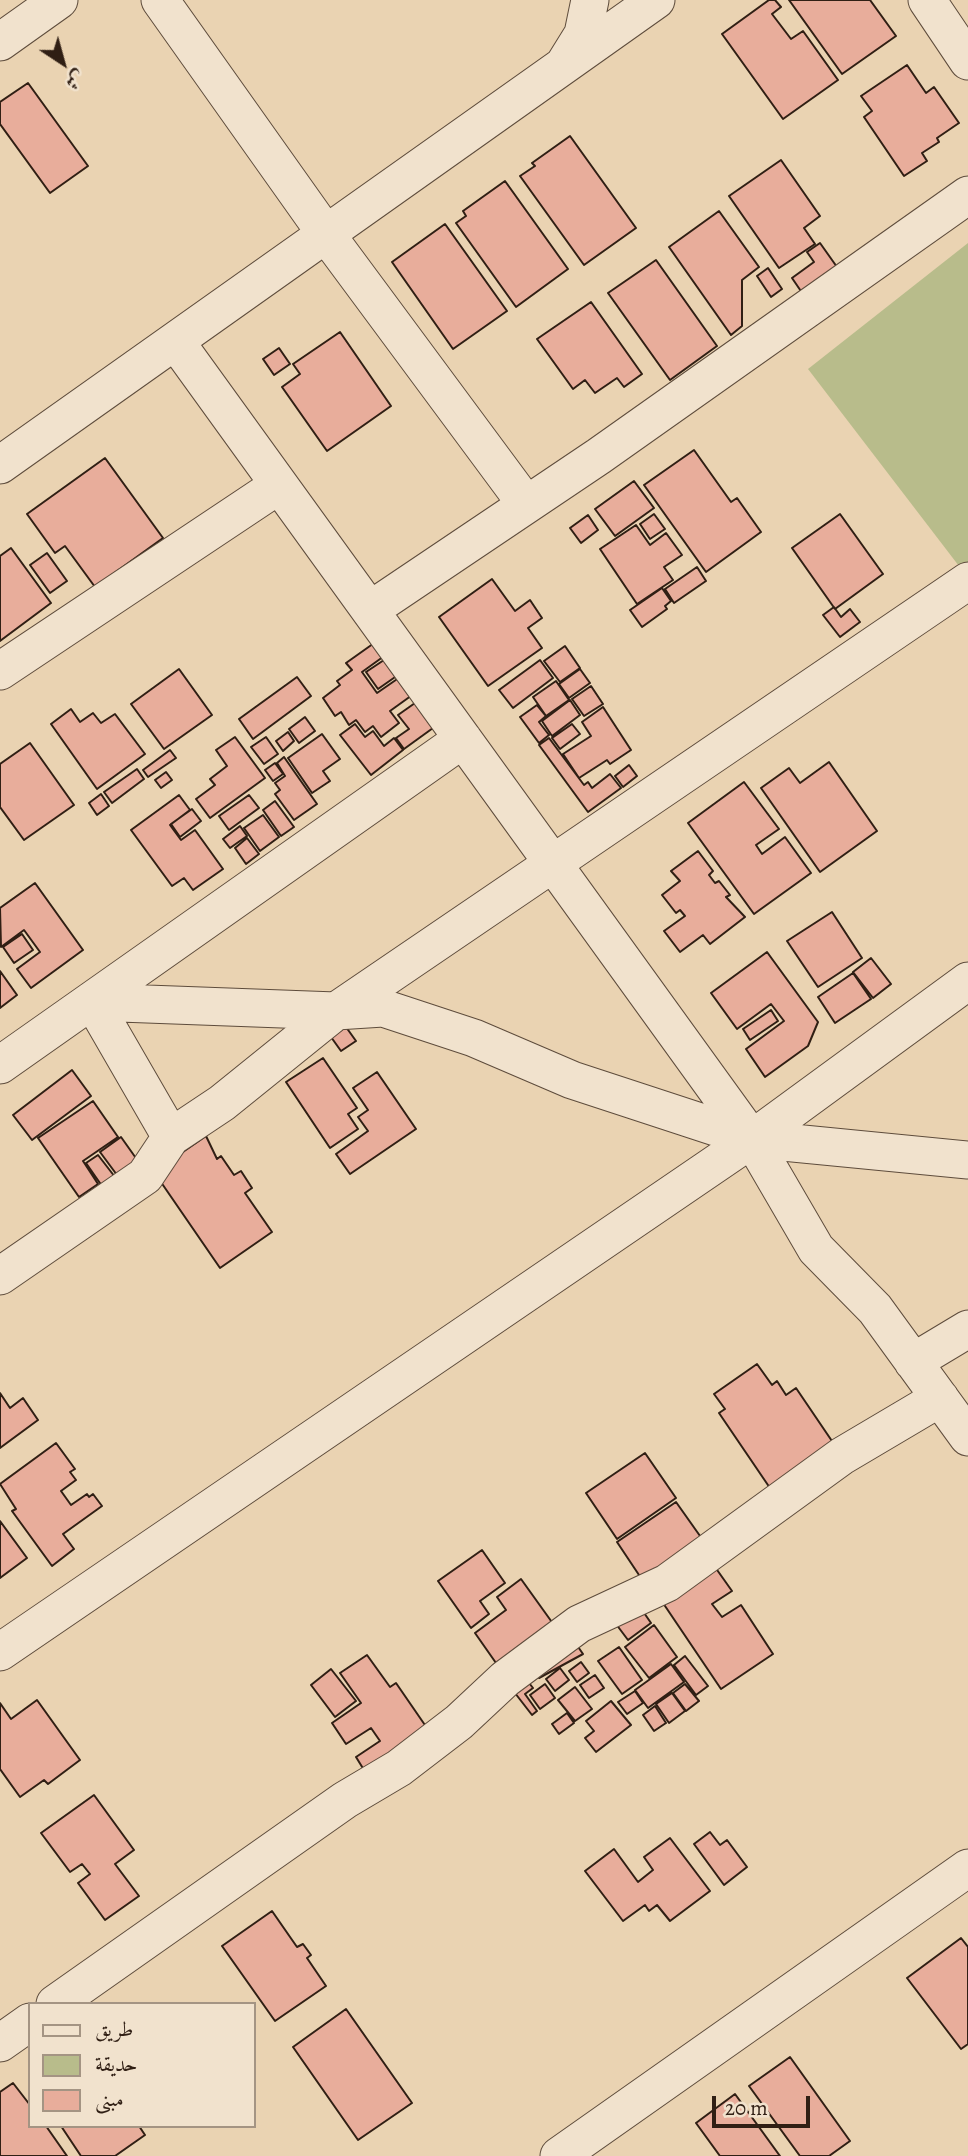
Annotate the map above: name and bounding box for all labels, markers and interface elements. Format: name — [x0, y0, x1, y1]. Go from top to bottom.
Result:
north arrow — [28, 28, 98, 98]
text: ش — [60, 64, 91, 96]
legend — [28, 2002, 256, 2128]
text: طريق — [95, 2015, 133, 2043]
text: حديقة — [95, 2050, 138, 2078]
scale bar — [716, 2082, 814, 2126]
text: مبنى — [95, 2085, 124, 2113]
text: 20 m — [725, 2094, 768, 2122]

